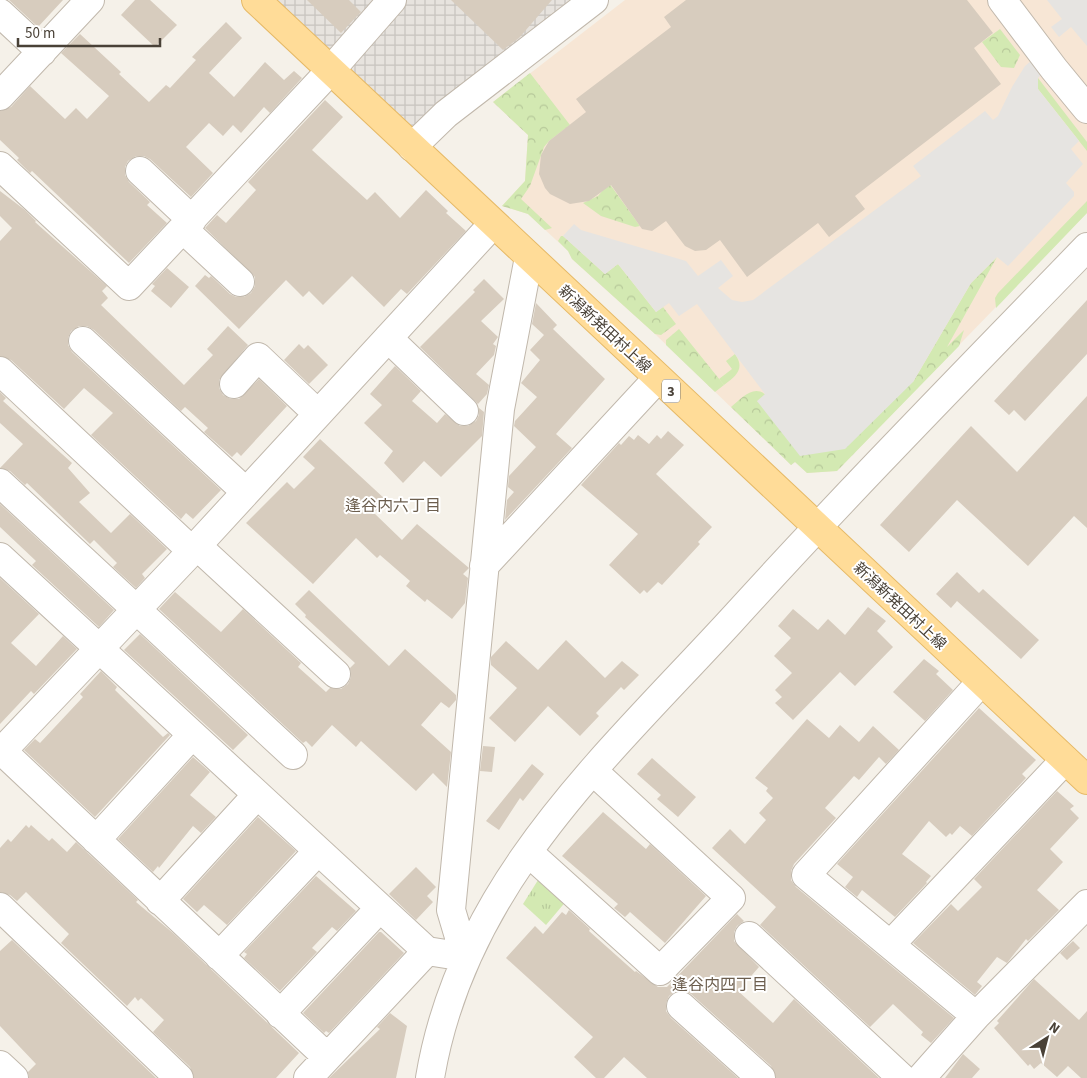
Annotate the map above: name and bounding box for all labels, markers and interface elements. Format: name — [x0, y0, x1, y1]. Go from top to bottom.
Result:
scale bar — [18, 15, 160, 47]
text: 50 m — [25, 23, 55, 44]
street label: 新潟新発田村上線 — [554, 281, 656, 378]
road number: 3 — [662, 380, 680, 402]
district label: 逢谷内六丁目 — [345, 495, 441, 517]
street label: 新潟新発田村上線 — [849, 558, 951, 655]
district label: 逢谷内四丁目 — [672, 974, 768, 996]
north arrow — [1022, 1013, 1072, 1063]
text: N — [1044, 1017, 1064, 1039]

